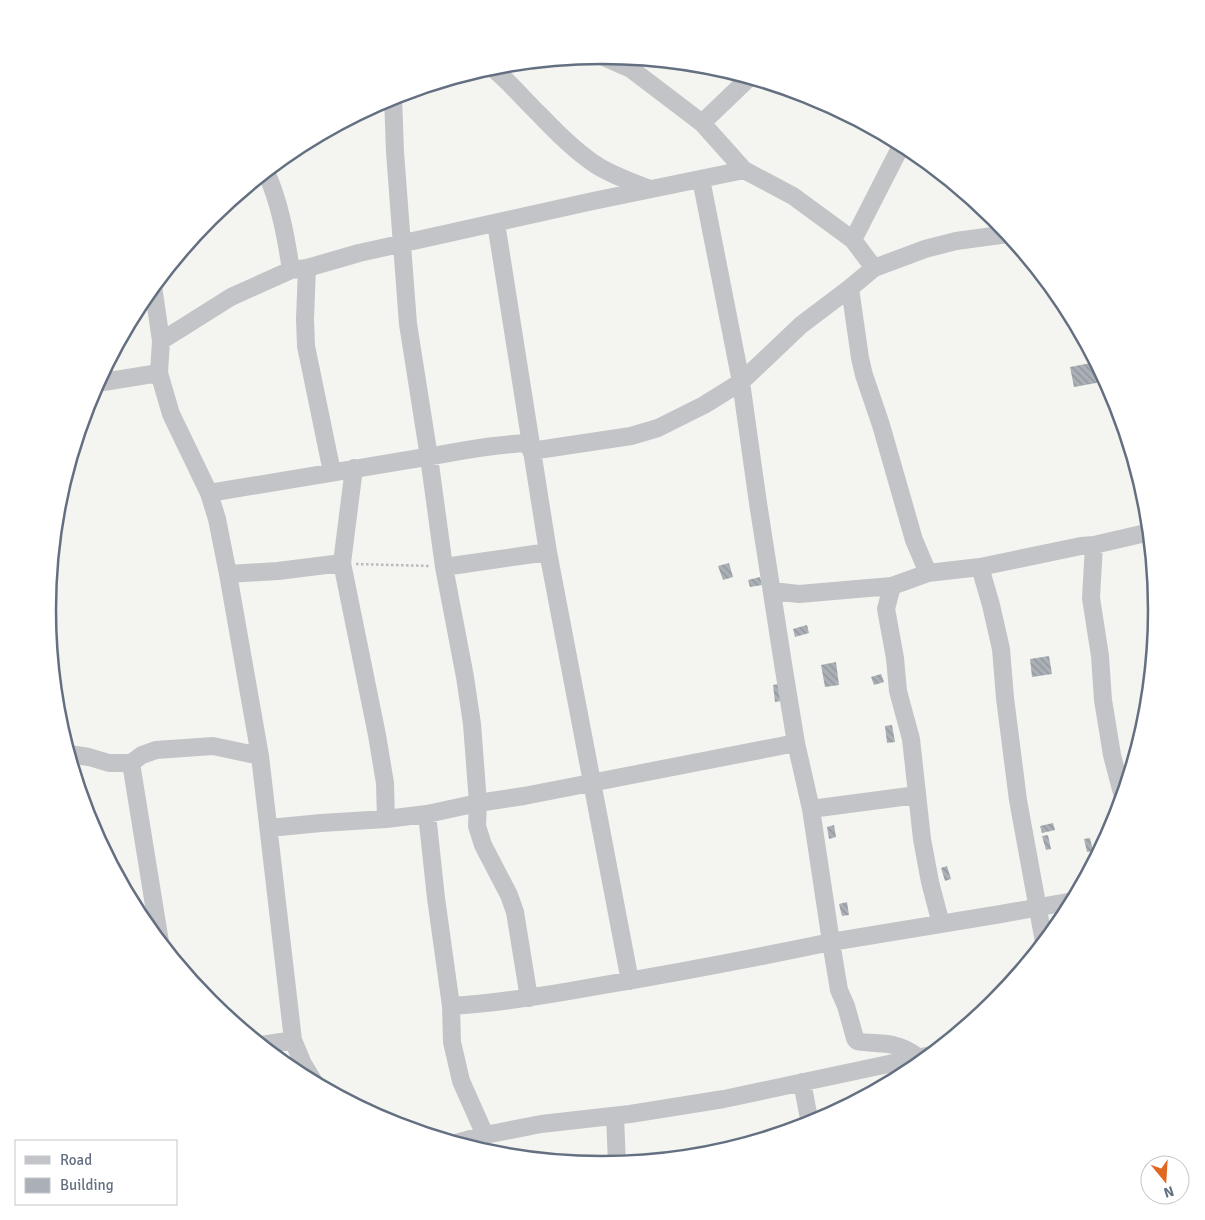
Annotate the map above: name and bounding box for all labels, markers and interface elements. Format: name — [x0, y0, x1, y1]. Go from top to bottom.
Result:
legend — [15, 1140, 178, 1205]
text: Road — [60, 1151, 92, 1169]
north arrow — [1140, 1155, 1190, 1205]
text: Building — [60, 1176, 114, 1194]
text: N — [1162, 1182, 1176, 1201]

